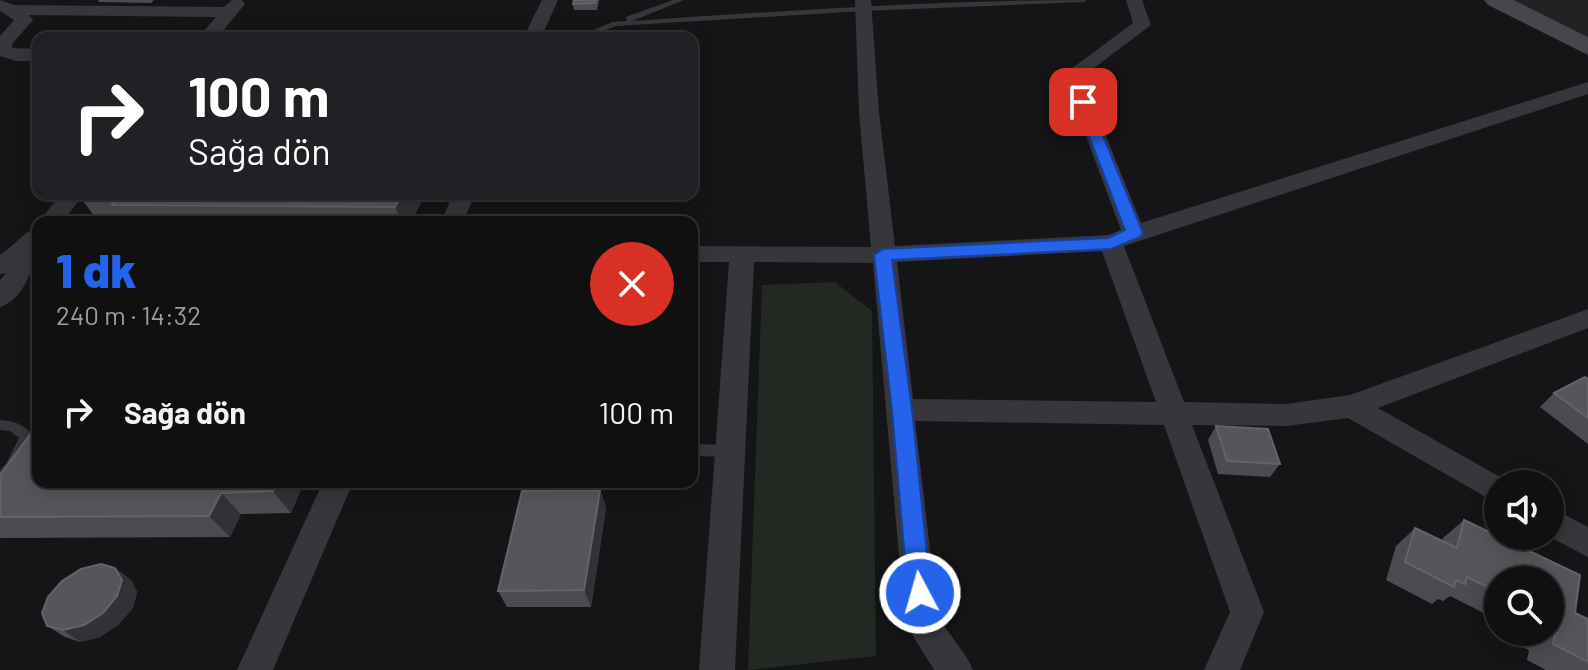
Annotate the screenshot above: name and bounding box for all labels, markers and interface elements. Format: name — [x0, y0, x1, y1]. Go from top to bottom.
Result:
text: 100 m — [188, 61, 330, 128]
icon: right — [56, 64, 160, 168]
pin — [1049, 68, 1117, 136]
icon: arrive — [1061, 80, 1105, 124]
text: Sağa dön — [188, 129, 331, 172]
text: 1 dk — [56, 240, 136, 298]
button: close — [590, 242, 674, 326]
text: 240 m · 14:32 — [56, 299, 201, 330]
icon: right — [56, 390, 100, 434]
text: Sağa dön — [124, 394, 246, 430]
text: 100 m — [599, 394, 674, 430]
map controls — [1484, 470, 1564, 646]
button: sound — [1484, 470, 1564, 550]
position arrow — [878, 551, 962, 635]
button: search — [1484, 566, 1564, 646]

